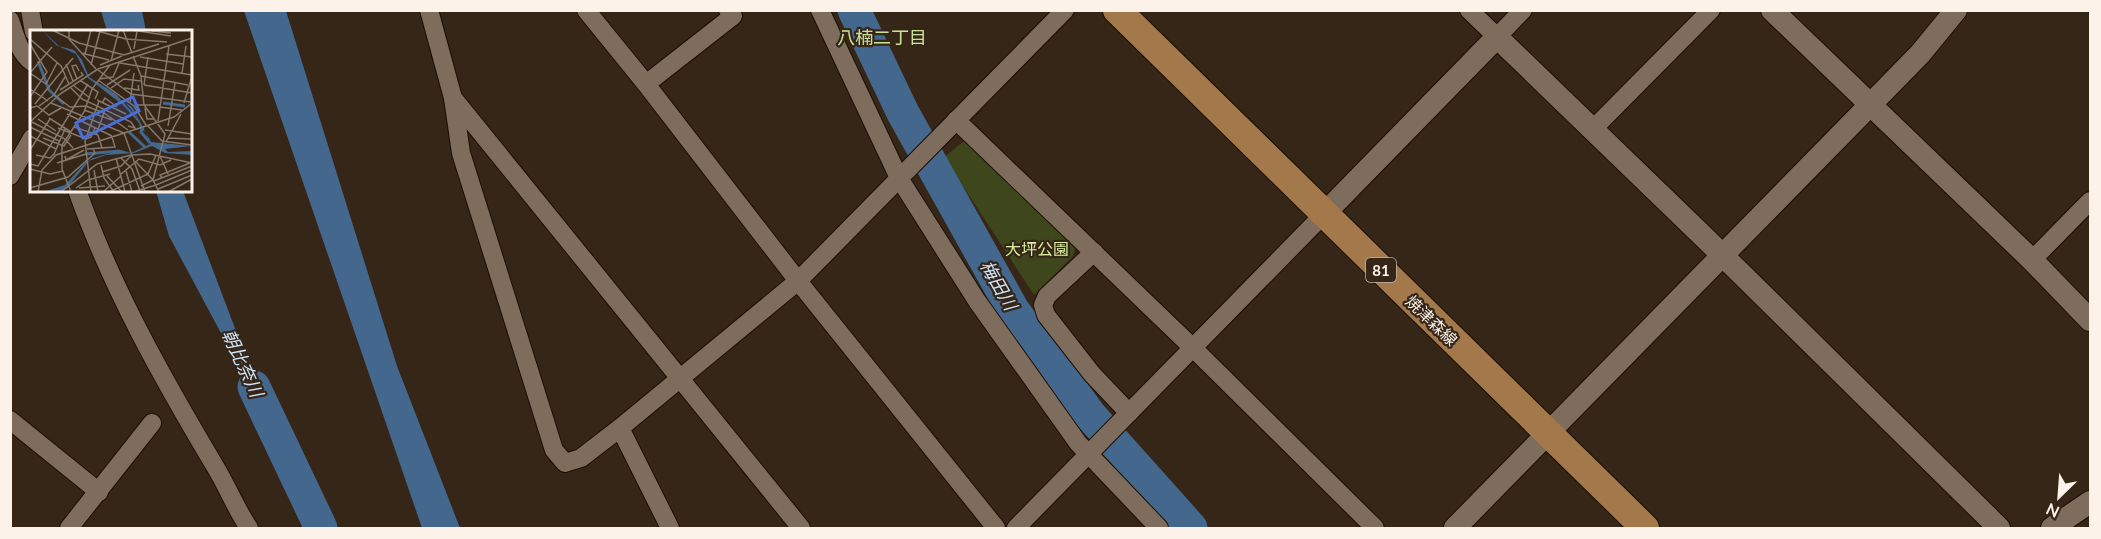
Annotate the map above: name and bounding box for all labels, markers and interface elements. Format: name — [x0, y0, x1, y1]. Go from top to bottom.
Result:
district label: 八楠二丁目 — [837, 26, 927, 48]
inset map — [30, 30, 192, 192]
park label: 大坪公園 — [1005, 239, 1069, 258]
water label: 梅田川 — [976, 256, 1023, 316]
road number: 81 — [1366, 258, 1396, 282]
street label: 焼津森線 — [1402, 291, 1462, 349]
water label: 朝比奈川 — [218, 326, 269, 402]
north arrow — [2029, 467, 2089, 527]
text: N — [2043, 500, 2062, 522]

